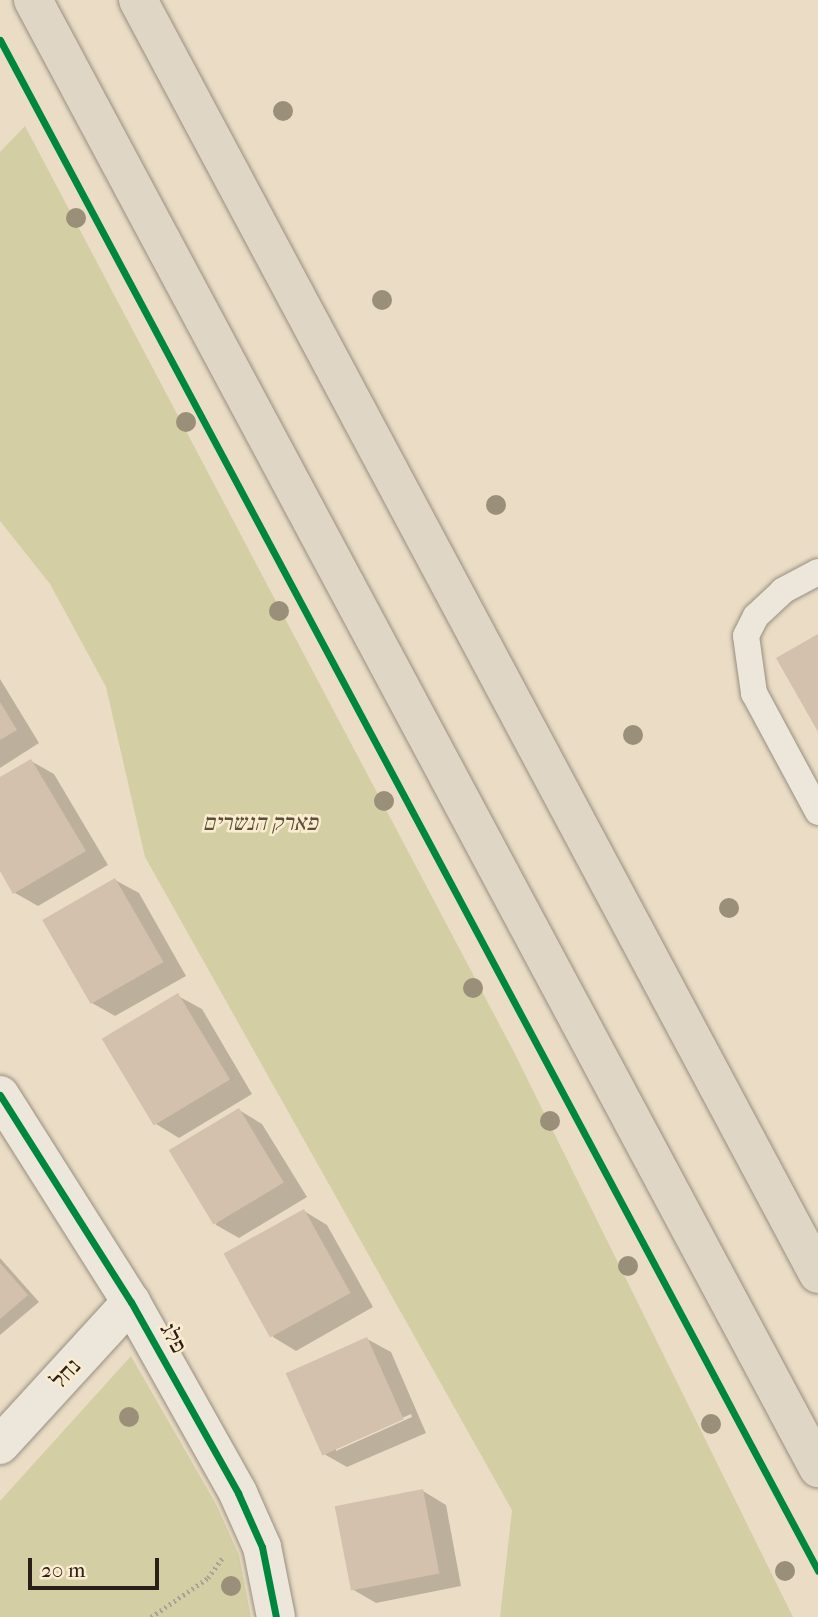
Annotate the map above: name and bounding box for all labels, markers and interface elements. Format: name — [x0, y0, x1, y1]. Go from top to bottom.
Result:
park label: פארק הנשרים — [203, 809, 317, 837]
street label: פלג — [154, 1318, 192, 1358]
street label: נחל — [45, 1353, 87, 1395]
scale bar — [32, 1544, 163, 1588]
text: 20 m — [41, 1558, 85, 1582]

